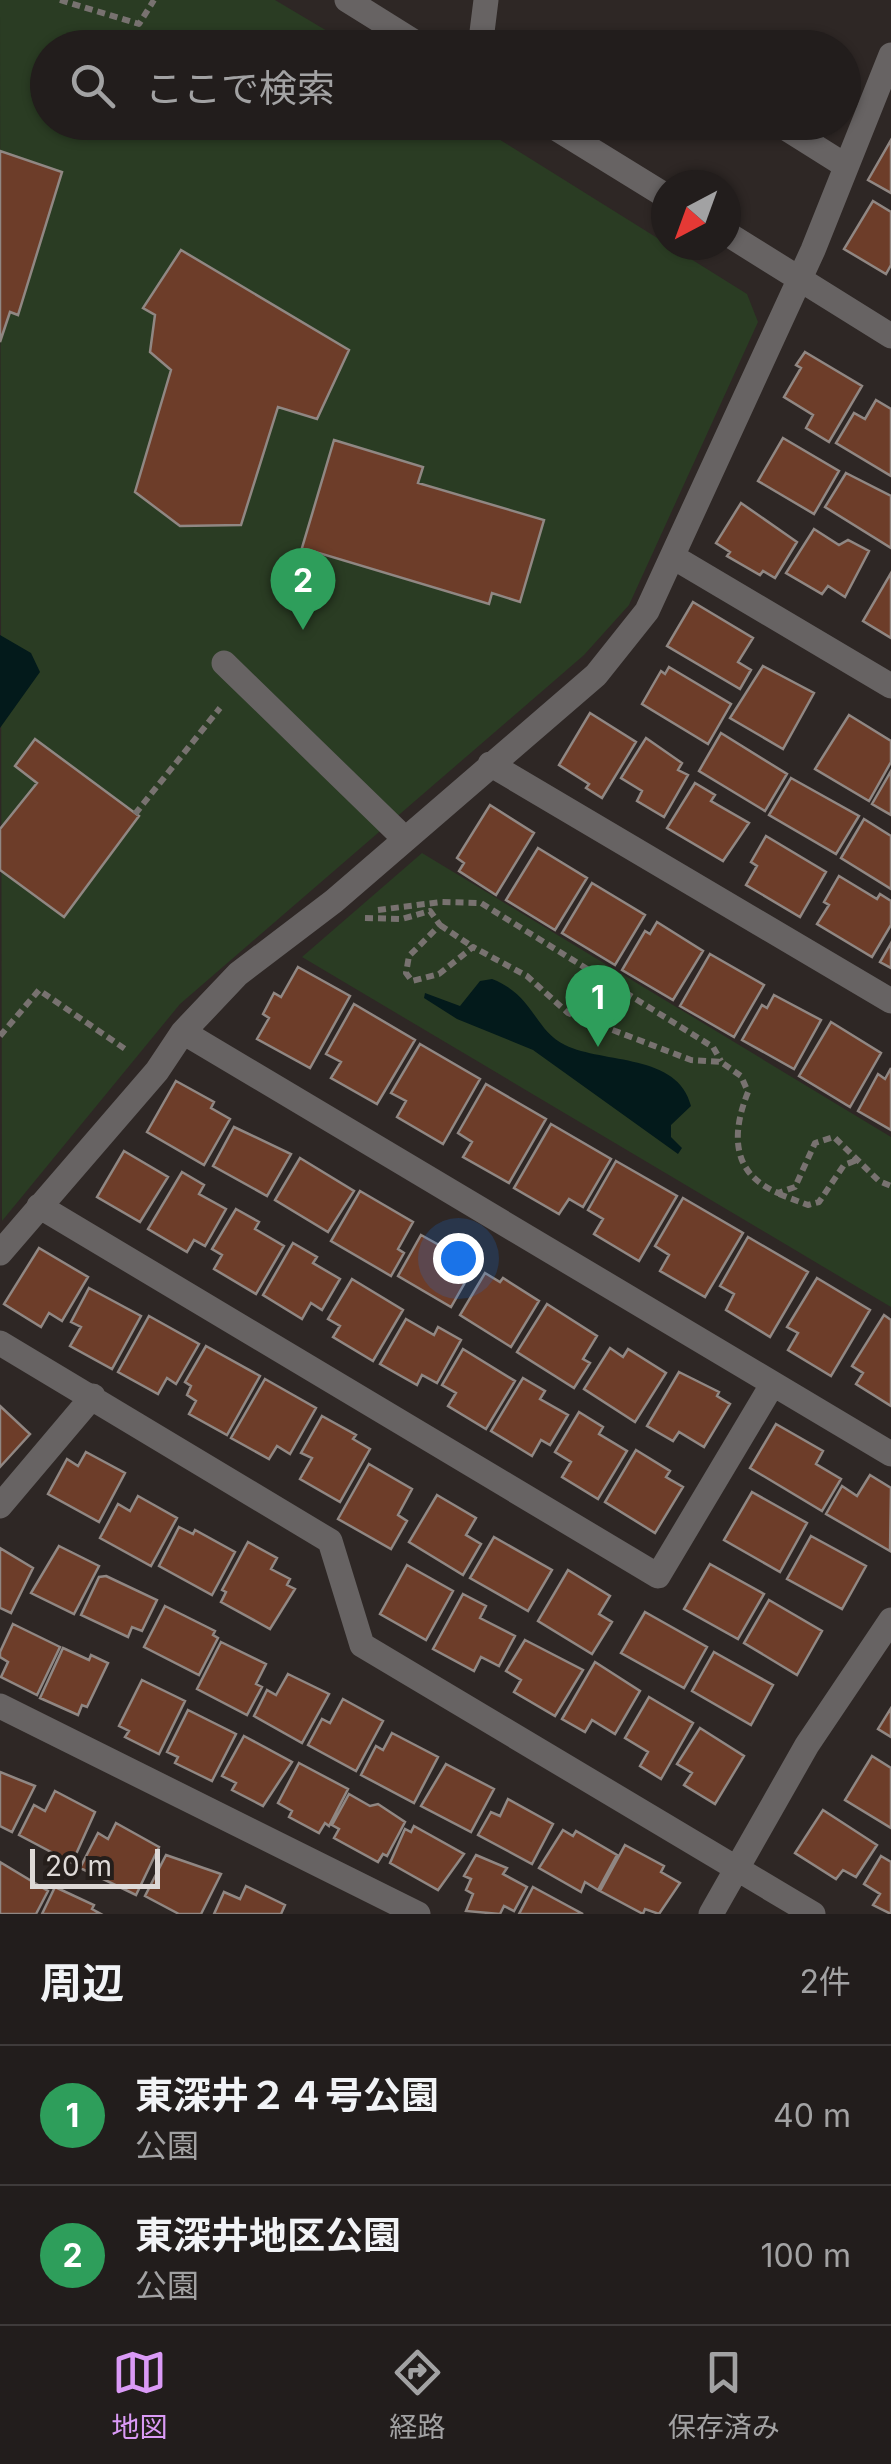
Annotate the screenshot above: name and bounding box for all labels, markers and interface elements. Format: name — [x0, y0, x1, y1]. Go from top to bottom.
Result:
search box — [30, 30, 861, 140]
icon: search — [65, 58, 120, 113]
text: ここで検索 — [145, 65, 335, 111]
north arrow — [651, 170, 741, 260]
pin: 2 — [270, 548, 336, 630]
pin: 1 — [566, 964, 630, 1047]
your location — [433, 1233, 484, 1284]
scale bar — [30, 1844, 160, 1888]
text: 20 m — [45, 1849, 112, 1883]
text: 周辺 — [40, 1957, 124, 2008]
text: 2件 — [799, 1962, 851, 2001]
text: 東深井２４号公園 — [135, 2072, 439, 2118]
text: 1 — [66, 2096, 79, 2135]
text: 40 m — [773, 2096, 851, 2135]
text: 公園 — [135, 2126, 199, 2165]
text: 東深井地区公園 — [135, 2212, 401, 2258]
text: 2 — [62, 2236, 83, 2275]
text: 100 m — [761, 2236, 851, 2275]
text: 公園 — [135, 2266, 199, 2305]
tab: 地図 — [111, 2345, 167, 2445]
tab: 経路 — [389, 2345, 446, 2445]
tab: 保存済み — [668, 2345, 780, 2445]

